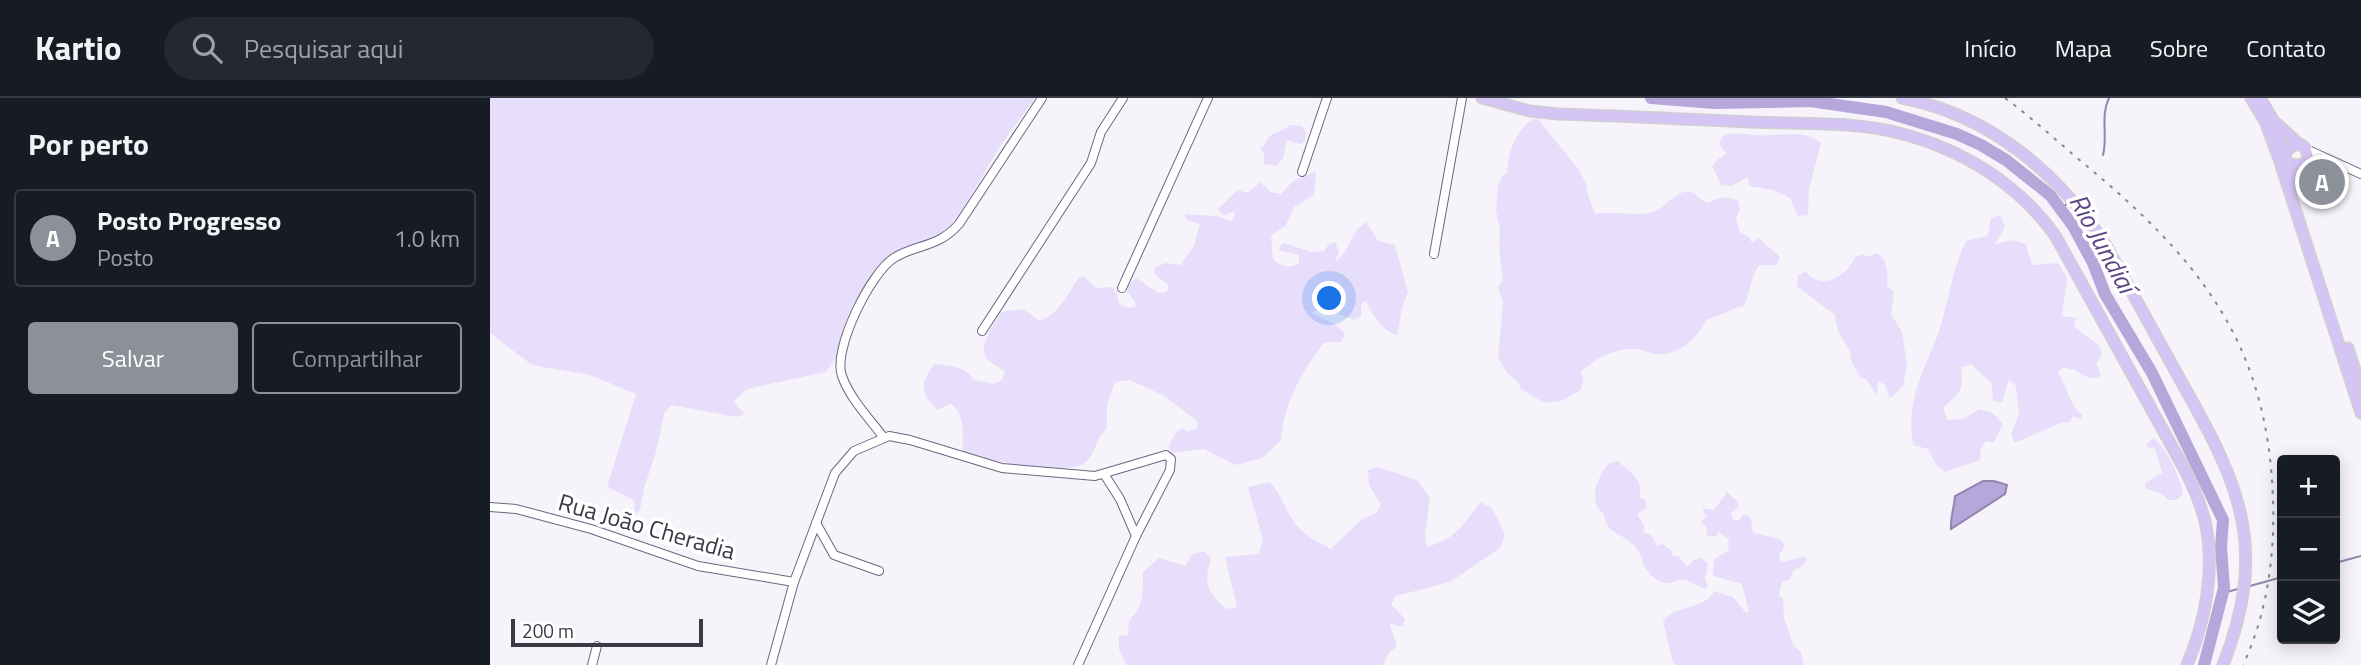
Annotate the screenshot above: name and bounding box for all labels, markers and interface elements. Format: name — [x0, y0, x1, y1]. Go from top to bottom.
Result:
search box — [164, 17, 654, 80]
text: Kartio — [35, 23, 122, 73]
icon: search — [188, 29, 226, 67]
text: Pesquisar aqui — [244, 29, 403, 68]
text: Início — [1964, 30, 2017, 66]
text: Mapa — [2055, 30, 2112, 66]
text: Sobre — [2150, 30, 2208, 66]
text: Contato — [2246, 30, 2326, 66]
text: Por perto — [28, 121, 149, 167]
pin: A — [2299, 156, 2345, 208]
water label: Rio Jundiaí — [2060, 186, 2149, 305]
text: Posto Progresso — [97, 201, 281, 240]
text: A — [46, 221, 60, 256]
text: 1.0 km — [394, 221, 460, 256]
text: Posto — [97, 240, 154, 275]
your location — [1312, 281, 1346, 315]
button: Salvar — [28, 322, 238, 394]
button: Compartilhar — [252, 322, 462, 394]
map controls — [2277, 455, 2340, 644]
button: + — [2277, 455, 2340, 518]
street label: Rua João Cheradia — [554, 484, 740, 568]
button: − — [2277, 518, 2340, 581]
button: layers — [2277, 581, 2340, 644]
scale bar — [511, 616, 704, 648]
text: 200 m — [522, 616, 574, 645]

